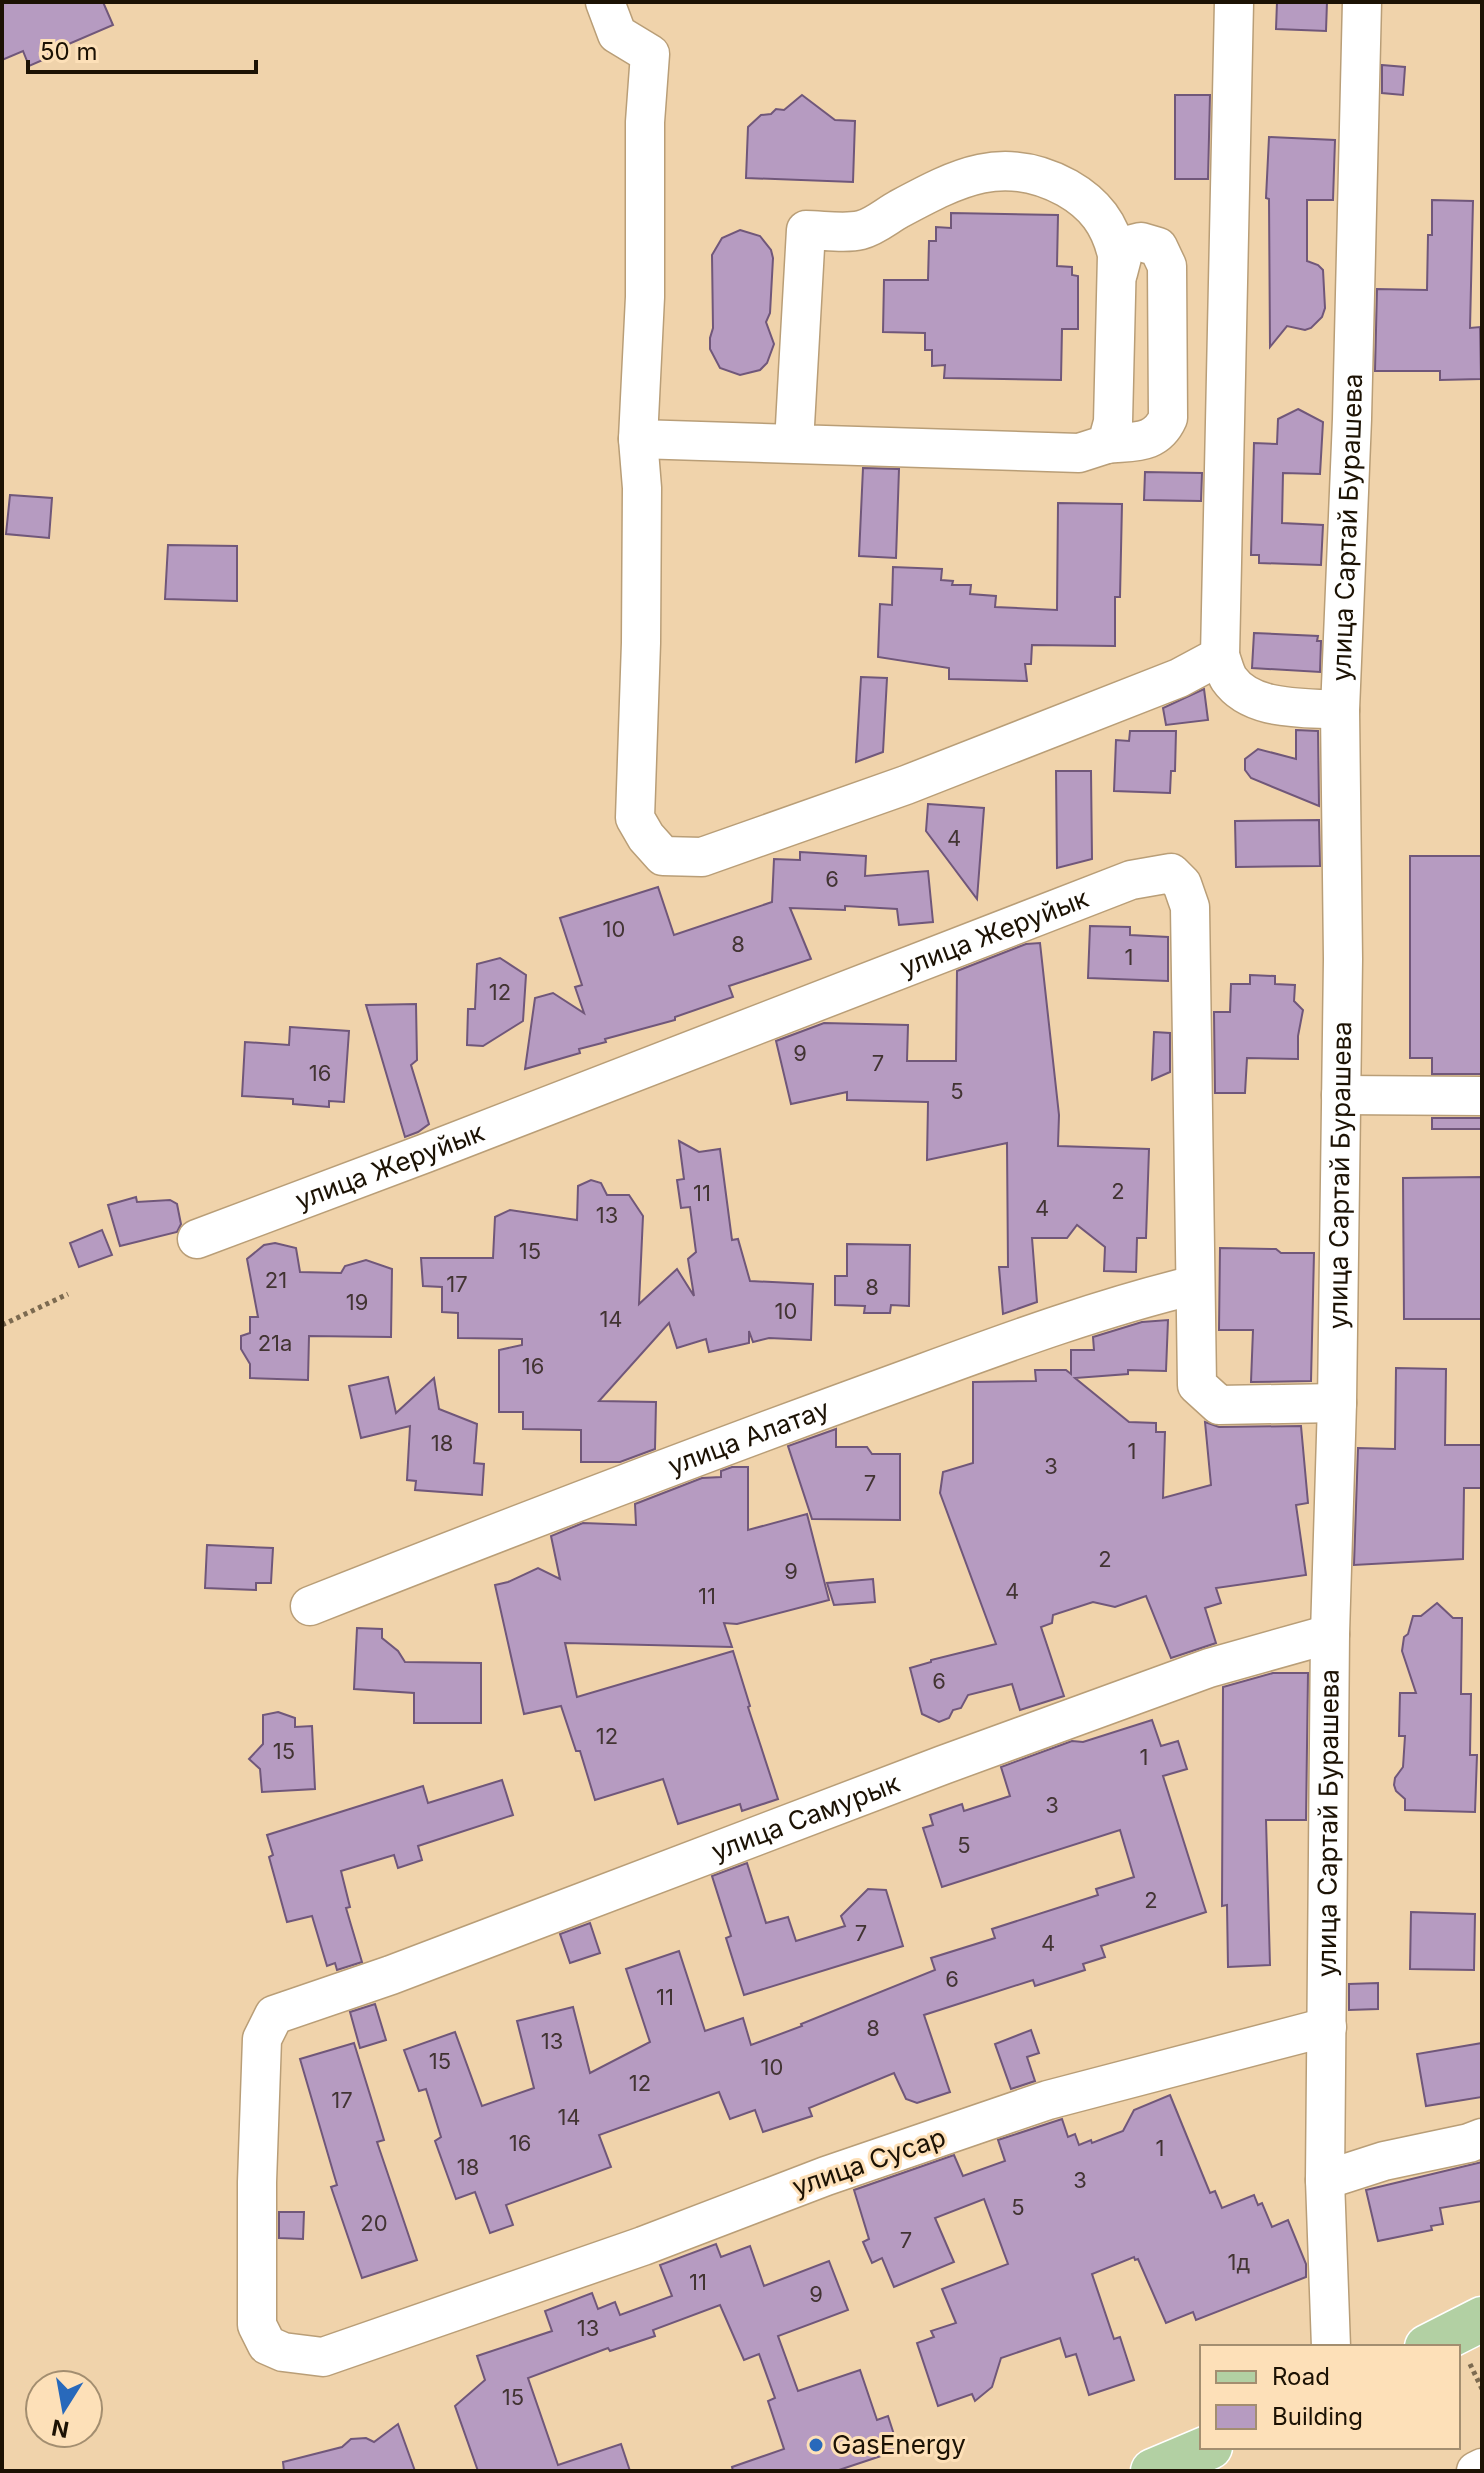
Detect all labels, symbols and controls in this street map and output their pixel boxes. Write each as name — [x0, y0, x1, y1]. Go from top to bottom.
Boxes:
scale bar — [28, 24, 256, 74]
text: 50 m — [40, 37, 98, 66]
street label: улица Сартай Бурашева — [1325, 373, 1368, 682]
house number: 4 — [947, 825, 961, 851]
house number: 6 — [825, 866, 839, 892]
street label: улица Жеруйык — [896, 882, 1093, 983]
house number: 10 — [603, 916, 625, 942]
house number: 8 — [731, 931, 745, 957]
house number: 1 — [1125, 944, 1133, 970]
house number: 12 — [489, 979, 511, 1005]
street label: улица Сартай Бурашева — [1322, 1021, 1357, 1330]
house number: 9 — [793, 1040, 807, 1066]
house number: 7 — [872, 1050, 884, 1076]
house number: 16 — [309, 1060, 331, 1086]
house number: 5 — [950, 1078, 964, 1104]
street label: улица Жеруйык — [291, 1116, 488, 1216]
house number: 2 — [1111, 1178, 1125, 1204]
house number: 11 — [693, 1180, 711, 1206]
house number: 4 — [1035, 1195, 1049, 1221]
house number: 13 — [596, 1202, 618, 1228]
house number: 15 — [519, 1238, 541, 1264]
house number: 21 — [265, 1267, 287, 1293]
house number: 17 — [446, 1271, 468, 1297]
house number: 8 — [865, 1274, 879, 1300]
house number: 19 — [346, 1289, 368, 1315]
house number: 10 — [775, 1298, 797, 1324]
house number: 14 — [599, 1306, 623, 1332]
house number: 21а — [258, 1330, 292, 1356]
house number: 16 — [522, 1353, 544, 1379]
street label: улица Алатау — [664, 1393, 833, 1481]
house number: 18 — [431, 1430, 453, 1456]
house number: 1 — [1128, 1438, 1136, 1464]
house number: 3 — [1044, 1453, 1058, 1479]
house number: 7 — [864, 1470, 876, 1496]
house number: 2 — [1098, 1546, 1112, 1572]
house number: 9 — [784, 1558, 798, 1584]
house number: 4 — [1005, 1578, 1019, 1604]
house number: 11 — [698, 1583, 716, 1609]
house number: 6 — [932, 1668, 946, 1694]
street label: улица Сартай Бурашева — [1311, 1669, 1345, 1977]
house number: 12 — [596, 1723, 618, 1749]
house number: 15 — [273, 1738, 295, 1764]
house number: 1 — [1140, 1744, 1148, 1770]
street label: улица Самурык — [707, 1767, 904, 1867]
house number: 3 — [1045, 1792, 1059, 1818]
house number: 5 — [957, 1832, 971, 1858]
house number: 2 — [1144, 1887, 1158, 1913]
house number: 7 — [855, 1920, 867, 1946]
house number: 4 — [1041, 1930, 1055, 1956]
house number: 6 — [945, 1966, 959, 1992]
house number: 11 — [656, 1984, 674, 2010]
house number: 8 — [866, 2015, 880, 2041]
house number: 13 — [541, 2028, 563, 2054]
house number: 15 — [429, 2048, 451, 2074]
house number: 10 — [761, 2054, 783, 2080]
house number: 12 — [629, 2070, 651, 2096]
house number: 17 — [331, 2087, 353, 2113]
house number: 14 — [557, 2104, 581, 2130]
street label: улица Сусар — [788, 2121, 949, 2202]
house number: 16 — [509, 2130, 531, 2156]
house number: 1 — [1156, 2135, 1164, 2161]
house number: 18 — [457, 2154, 479, 2180]
house number: 3 — [1073, 2167, 1087, 2193]
house number: 5 — [1011, 2194, 1025, 2220]
house number: 20 — [360, 2210, 388, 2236]
house number: 7 — [900, 2227, 912, 2253]
house number: 1д — [1228, 2249, 1251, 2275]
house number: 11 — [689, 2269, 707, 2295]
house number: 9 — [809, 2281, 823, 2307]
house number: 13 — [577, 2315, 599, 2341]
legend — [1200, 2345, 1460, 2449]
text: Road — [1272, 2362, 1330, 2391]
north arrow — [24, 2369, 104, 2449]
house number: 15 — [502, 2384, 524, 2410]
text: Building — [1272, 2402, 1363, 2431]
text: N — [49, 2414, 71, 2443]
place label: GasEnergy — [832, 2429, 966, 2460]
marker: GasEnergy — [807, 2436, 825, 2454]

